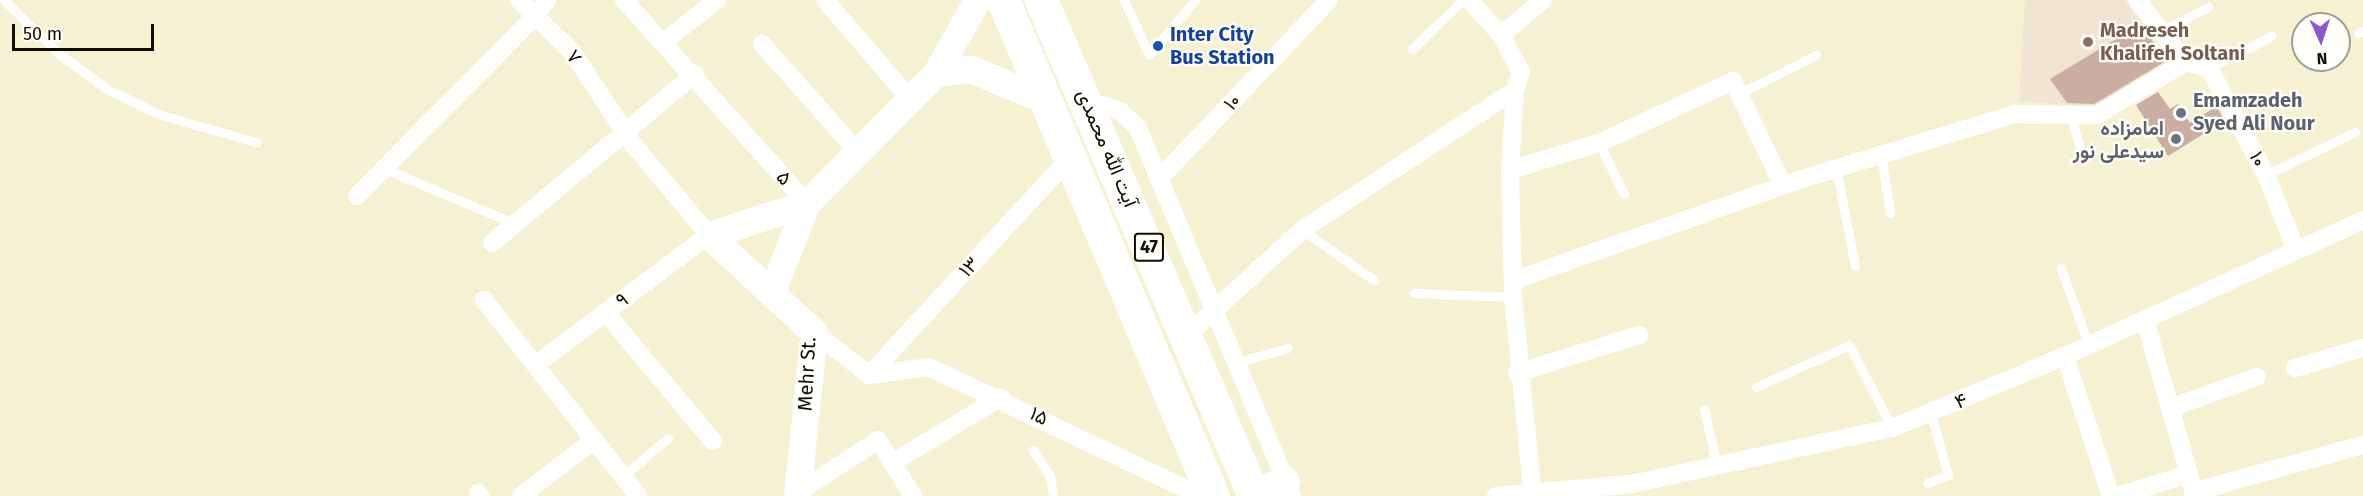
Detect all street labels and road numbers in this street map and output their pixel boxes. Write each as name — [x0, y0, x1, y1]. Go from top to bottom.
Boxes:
street label: ۷ — [561, 45, 587, 69]
street label: آیت الله محمدی — [1071, 85, 1143, 211]
street label: ۱۰ — [1218, 89, 1246, 115]
street label: ۱۰ — [2244, 147, 2272, 171]
street label: ۵ — [771, 166, 797, 190]
road number: 47 — [1132, 232, 1166, 262]
street label: ۱۳ — [954, 252, 984, 282]
street label: ۹ — [611, 288, 633, 312]
street label: Mehr St. — [793, 336, 821, 412]
street label: ۴ — [1951, 388, 1971, 414]
street label: ۱۵ — [1026, 401, 1052, 431]

